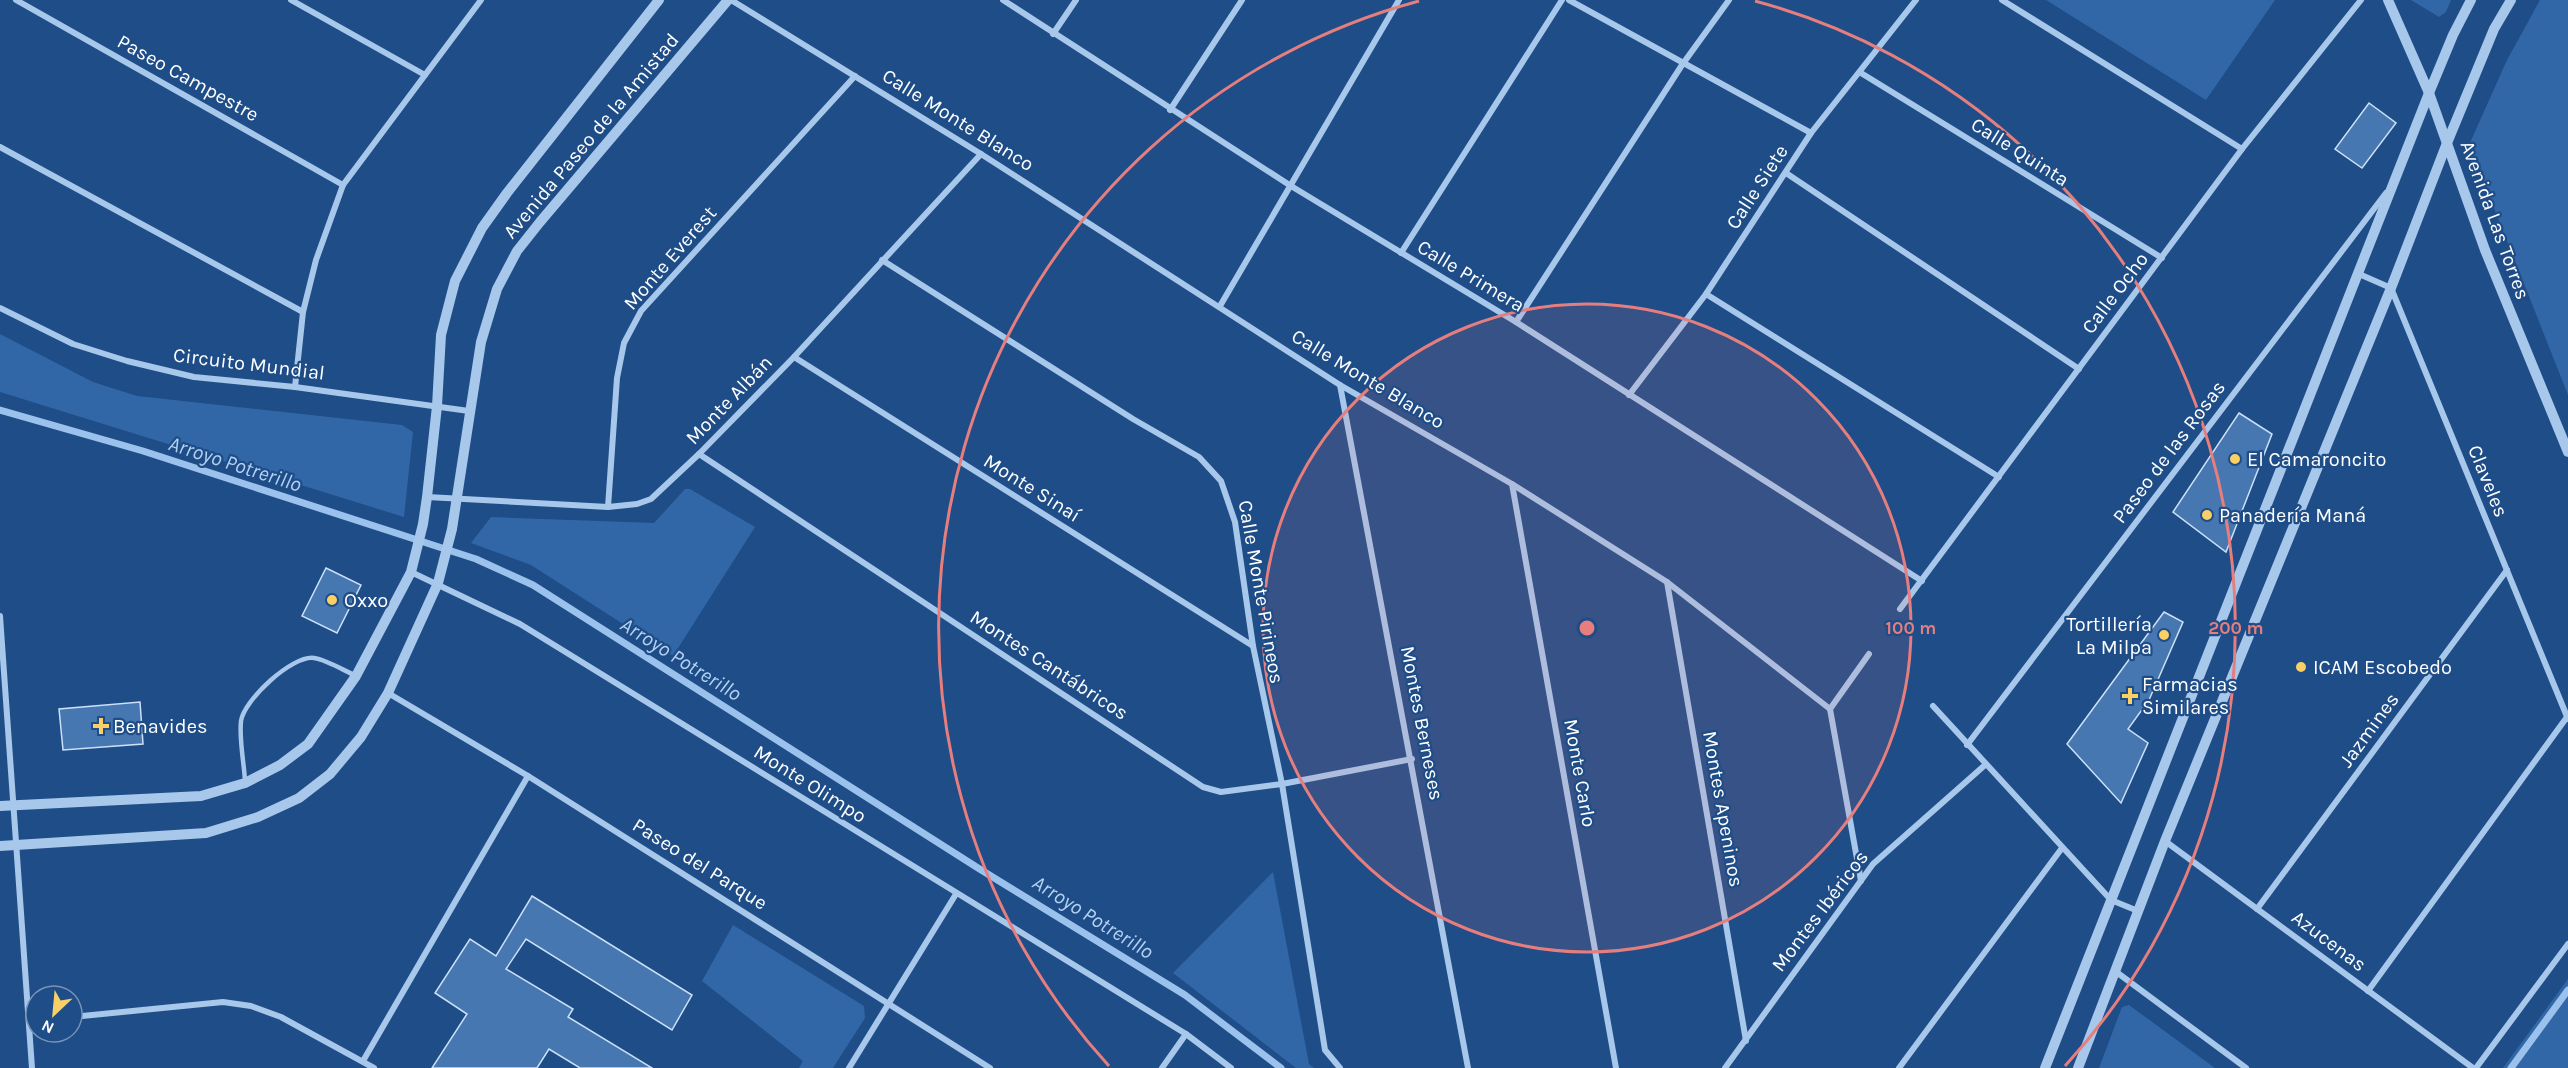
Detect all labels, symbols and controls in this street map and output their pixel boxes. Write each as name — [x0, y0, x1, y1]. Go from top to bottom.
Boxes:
street label: Avenida Paseo de la Amistad — [498, 29, 684, 243]
street label: Paseo Campestre — [113, 30, 263, 126]
street label: Calle Monte Blanco — [878, 64, 1038, 176]
street label: Calle Quinta — [1967, 113, 2073, 191]
street label: Avenida Las Torres — [2456, 137, 2534, 303]
street label: Calle Siete — [1721, 141, 1793, 233]
street label: Monte Everest — [619, 201, 721, 314]
street label: Calle Primera — [1413, 235, 1529, 317]
street label: Calle Ocho — [2077, 248, 2153, 338]
street label: Calle Monte Blanco — [1287, 324, 1449, 434]
street label: Circuito Mundial — [172, 343, 326, 385]
street label: Monte Albán — [681, 351, 777, 449]
street label: Paseo de las Rosas — [2108, 376, 2230, 528]
water label: Arroyo Potrerillo — [166, 431, 305, 497]
street label: Claveles — [2463, 442, 2513, 520]
place label: El Camaroncito — [2247, 448, 2387, 471]
street label: Monte Sinaí — [979, 449, 1085, 527]
marker: El Camaroncito — [2228, 452, 2242, 466]
street label: Calle Monte Pirineos — [1234, 498, 1288, 686]
place label: Panadería Maná — [2219, 504, 2366, 527]
marker: Panadería Maná — [2200, 508, 2214, 522]
place label: Oxxo — [344, 589, 388, 612]
marker: Oxxo — [325, 593, 339, 607]
street label: Montes Cantábricos — [966, 605, 1132, 725]
water label: Arroyo Potrerillo — [616, 612, 746, 706]
place label: Tortillería La Milpa — [2066, 613, 2152, 659]
text: 100 m — [1886, 617, 1936, 639]
text: 200 m — [2208, 617, 2264, 639]
centre of rings — [1577, 618, 1597, 638]
marker: Tortillería La Milpa — [2157, 628, 2171, 642]
street label: Montes Berneses — [1396, 644, 1448, 802]
place label: ICAM Escobedo — [2313, 656, 2452, 679]
marker: ICAM Escobedo — [2294, 660, 2308, 674]
place label: Farmacias Similares — [2142, 673, 2238, 719]
street label: Jazmines — [2334, 688, 2404, 772]
marker: Farmacias Similares — [2123, 689, 2137, 703]
place label: Benavides — [113, 715, 207, 738]
street label: Monte Carlo — [1559, 717, 1601, 829]
marker: Benavides — [94, 719, 108, 733]
street label: Montes Apeninos — [1698, 729, 1748, 889]
street label: Monte Olimpo — [750, 740, 870, 828]
street label: Paseo del Parque — [628, 813, 772, 915]
street label: Montes Ibéricos — [1767, 846, 1873, 976]
water label: Arroyo Potrerillo — [1028, 870, 1158, 964]
street label: Azucenas — [2287, 906, 2371, 976]
north arrow — [24, 984, 84, 1044]
text: N — [38, 1016, 57, 1038]

